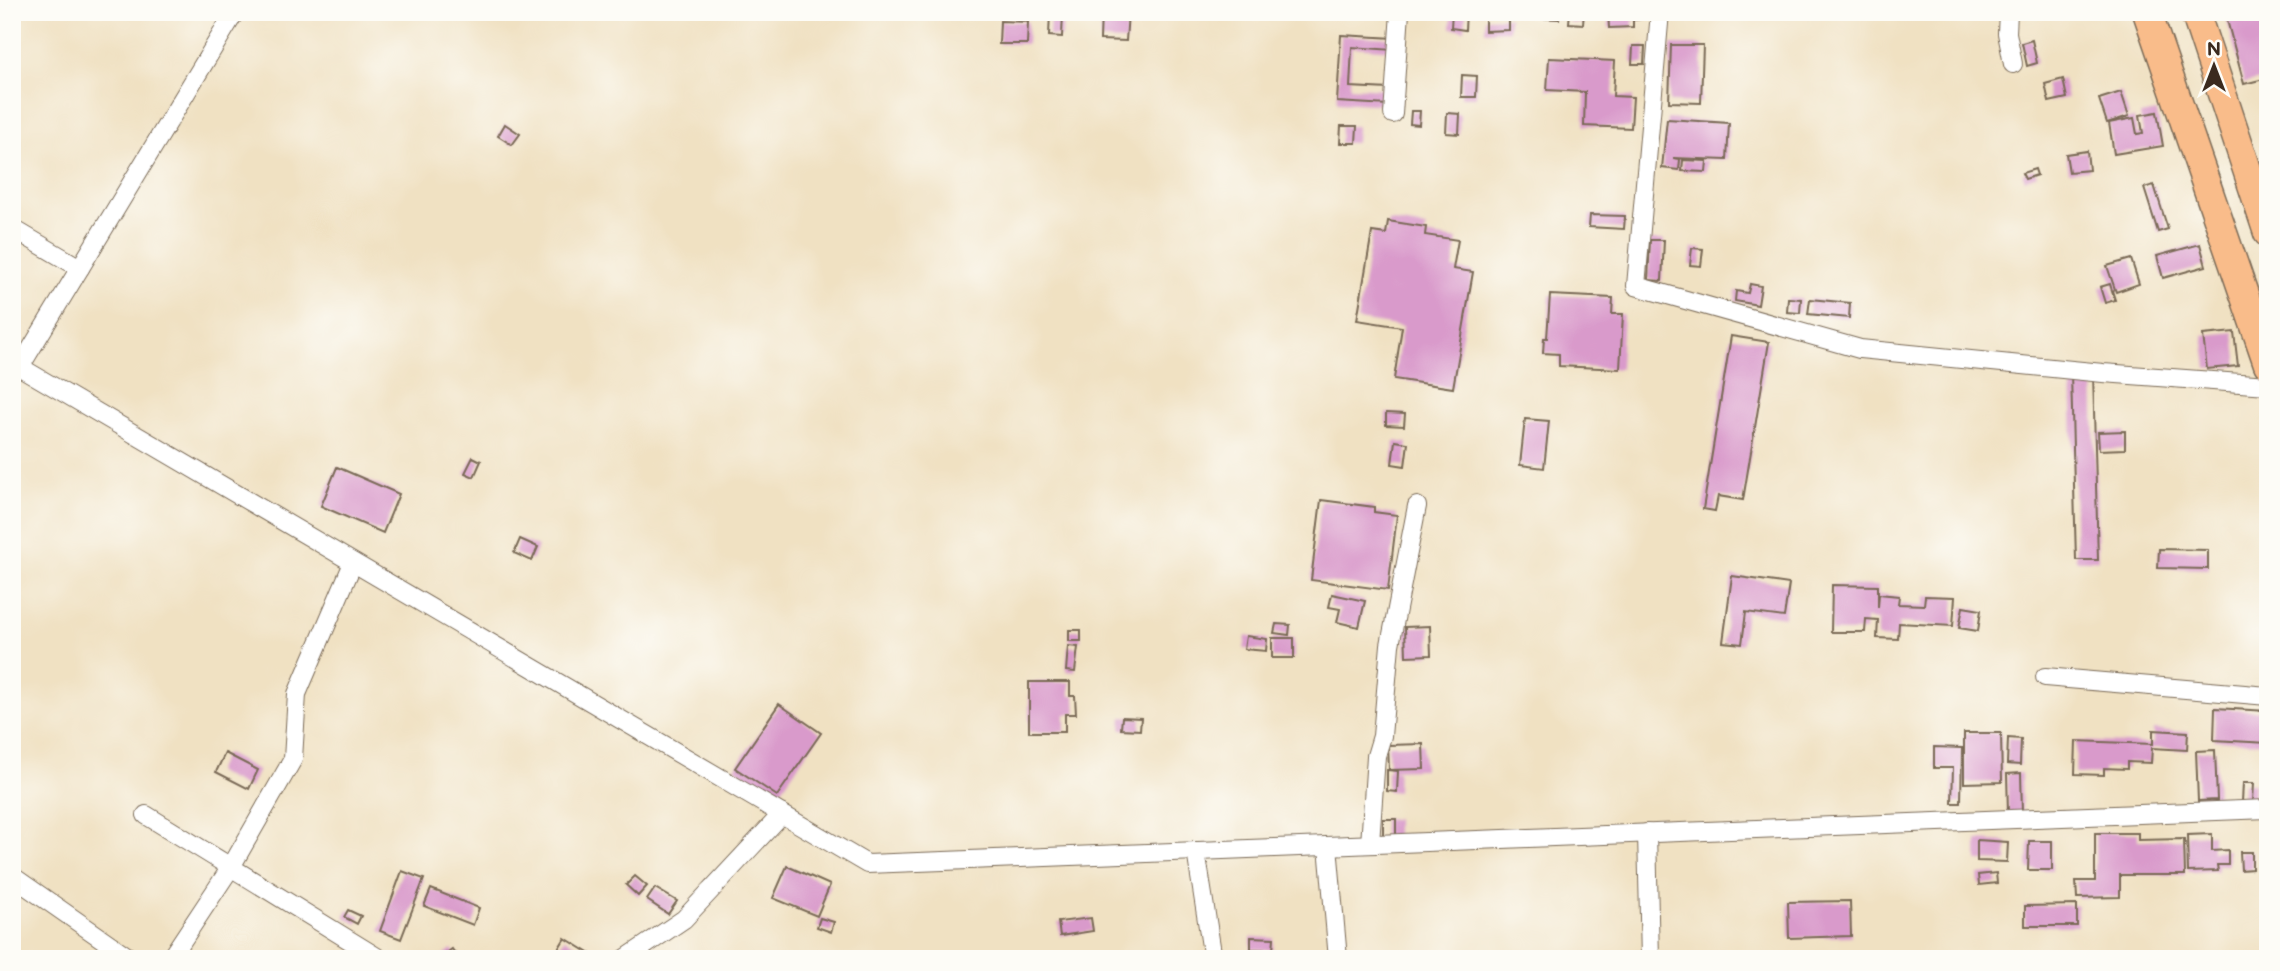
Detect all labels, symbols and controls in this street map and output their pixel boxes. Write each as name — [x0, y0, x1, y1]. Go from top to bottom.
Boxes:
north arrow — [2178, 32, 2248, 102]
text: N — [2207, 39, 2221, 62]

